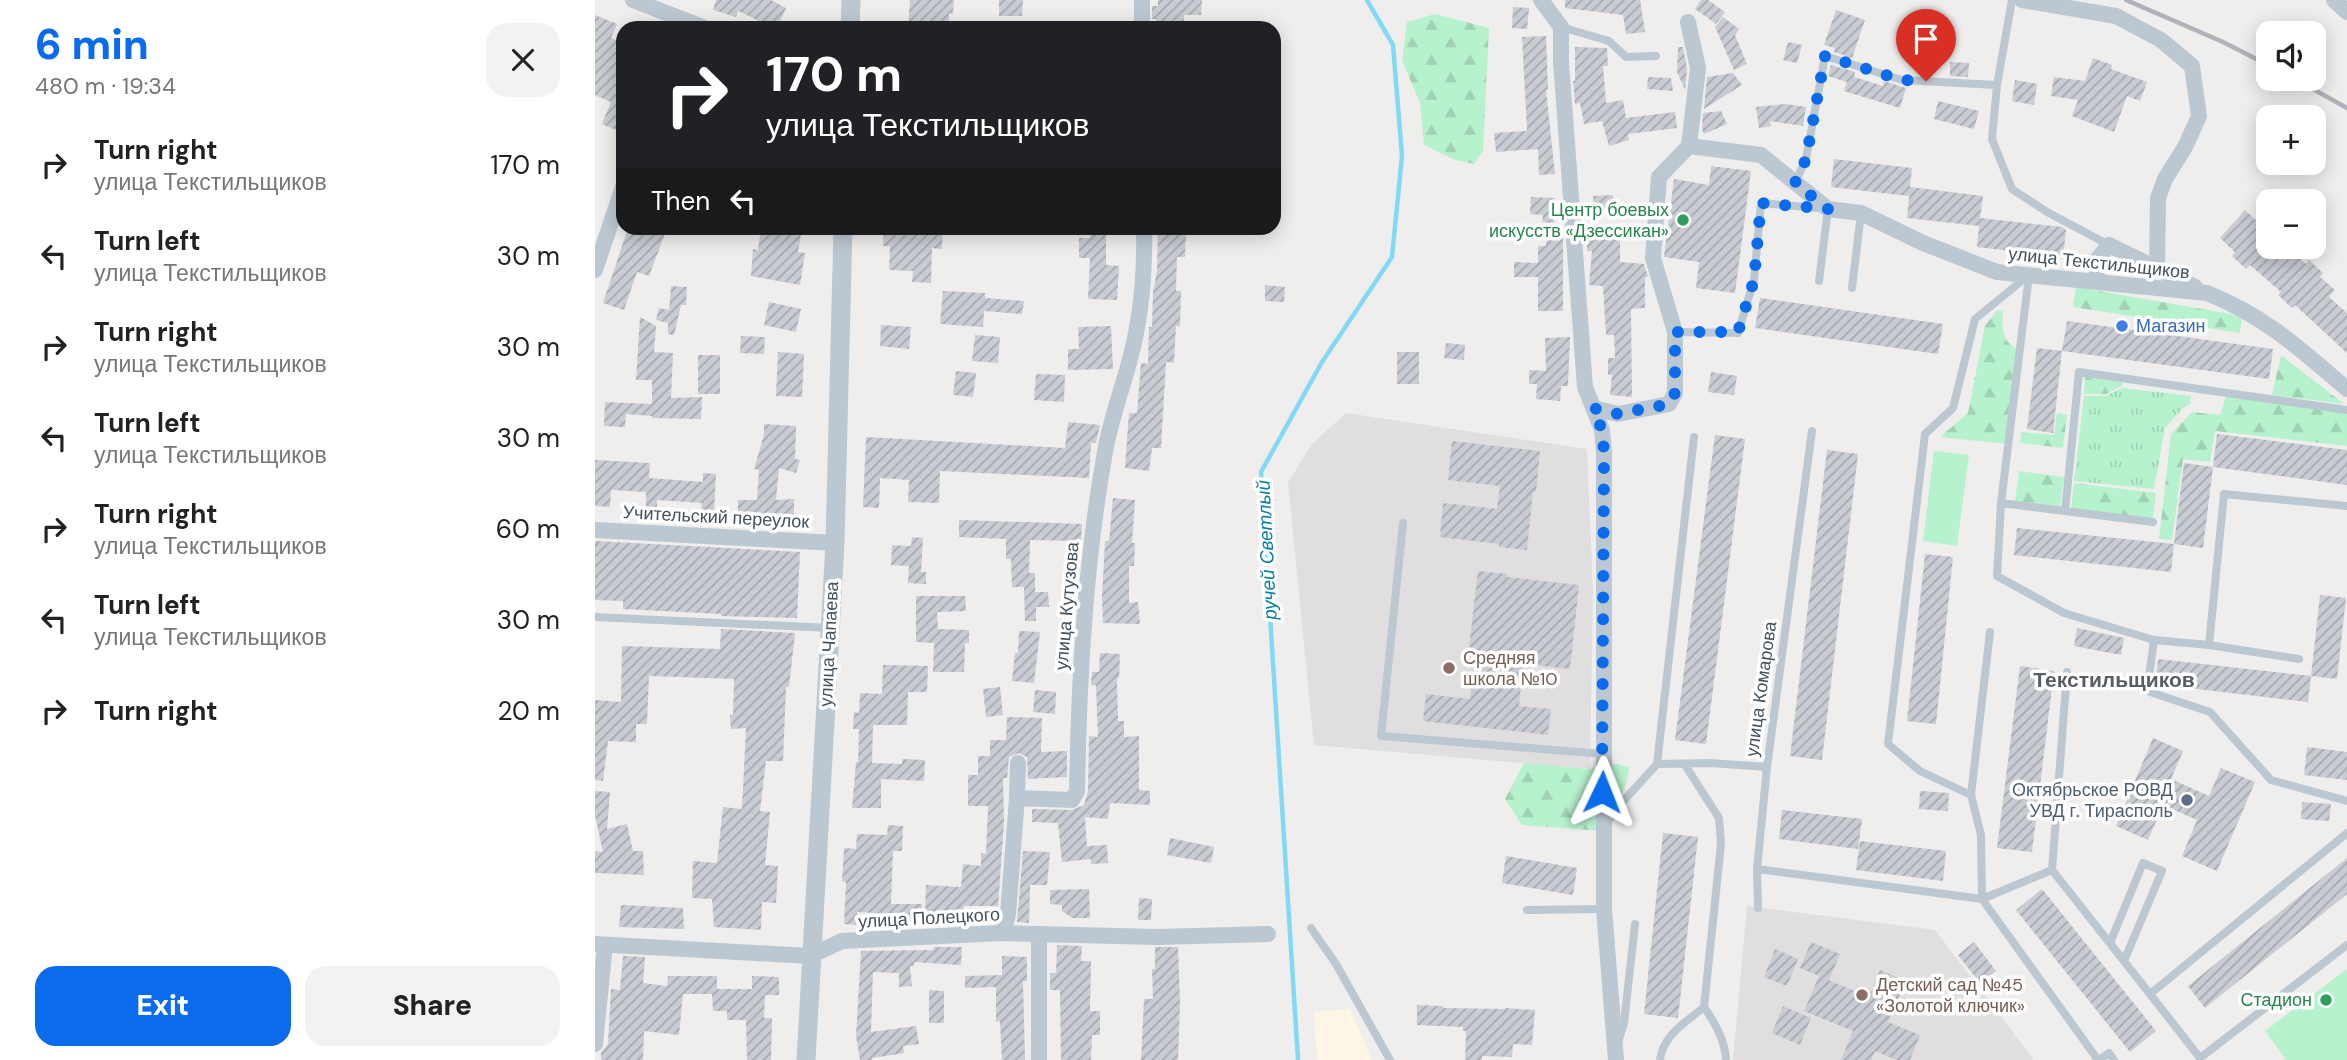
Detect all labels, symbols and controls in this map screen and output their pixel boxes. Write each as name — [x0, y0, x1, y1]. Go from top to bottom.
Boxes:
pin — [1896, 9, 1956, 81]
text: 6 min — [35, 17, 149, 72]
icon: arrive — [1907, 20, 1945, 58]
map controls — [2256, 21, 2326, 259]
button: sound — [2256, 21, 2326, 91]
button: close — [486, 23, 560, 97]
text: 170 m — [766, 42, 902, 106]
icon: right — [651, 49, 742, 140]
text: 480 m · 19:34 — [35, 71, 176, 101]
text: улица Текстильщиков — [766, 104, 1090, 146]
button: + — [2256, 105, 2326, 175]
text: Turn right — [94, 133, 218, 167]
icon: right — [35, 146, 73, 184]
text: 170 m — [491, 148, 560, 182]
text: улица Текстильщиков — [94, 167, 327, 197]
icon: left — [724, 182, 762, 220]
text: Then — [651, 184, 710, 218]
button: − — [2256, 189, 2326, 259]
place label: Центр боевых искусств «Дзессикан» — [1489, 198, 1669, 243]
marker: Центр боевых искусств «Дзессикан» — [1675, 212, 1691, 228]
text: Turn left — [94, 224, 201, 258]
icon: left — [35, 237, 73, 275]
text: 30 m — [497, 239, 560, 273]
street label: улица Текстильщиков — [2007, 242, 2191, 284]
text: улица Текстильщиков — [94, 258, 327, 288]
place label: Магазин — [2136, 314, 2205, 338]
text: Turn right — [94, 315, 218, 349]
marker: Магазин — [2114, 318, 2130, 334]
icon: right — [35, 328, 73, 366]
text: 30 m — [497, 330, 560, 364]
text: улица Текстильщиков — [94, 349, 327, 379]
text: Turn left — [94, 406, 201, 440]
icon: left — [35, 419, 73, 457]
text: 30 m — [497, 421, 560, 455]
text: улица Текстильщиков — [94, 440, 327, 470]
water label: ручей Светлый — [1250, 479, 1283, 622]
text: Turn right — [94, 497, 218, 531]
street label: Учительский переулок — [622, 500, 810, 534]
icon: right — [35, 510, 73, 548]
text: 60 m — [496, 512, 560, 546]
text: улица Текстильщиков — [94, 531, 327, 561]
street label: улица Кутузова — [1049, 540, 1085, 671]
street label: улица Чапаева — [814, 580, 844, 707]
text: Turn left — [94, 588, 201, 622]
icon: left — [35, 601, 73, 639]
text: 30 m — [497, 603, 560, 637]
street label: улица Комарова — [1740, 619, 1783, 758]
text: улица Текстильщиков — [94, 622, 327, 652]
place label: Средняя школа №10 — [1463, 646, 1558, 691]
marker: Средняя школа №10 — [1441, 660, 1457, 676]
district label: Текстильщиков — [2033, 666, 2195, 694]
icon: right — [35, 692, 73, 730]
text: Turn right — [94, 694, 218, 728]
text: 20 m — [497, 694, 560, 728]
position arrow — [1565, 755, 1639, 829]
place label: Октябрьское РОВД УВД г. Тирасполь — [2012, 778, 2173, 823]
marker: Октябрьское РОВД УВД г. Тирасполь — [2179, 792, 2195, 808]
street label: улица Полецкого — [858, 902, 1000, 934]
button: Exit — [35, 966, 291, 1046]
button: Share — [305, 966, 560, 1046]
place label: Детский сад №45 «Золотой ключик» — [1876, 973, 2025, 1018]
marker: Детский сад №45 «Золотой ключик» — [1854, 987, 1870, 1003]
place label: Стадион — [2240, 988, 2312, 1012]
marker: Стадион — [2318, 992, 2334, 1008]

